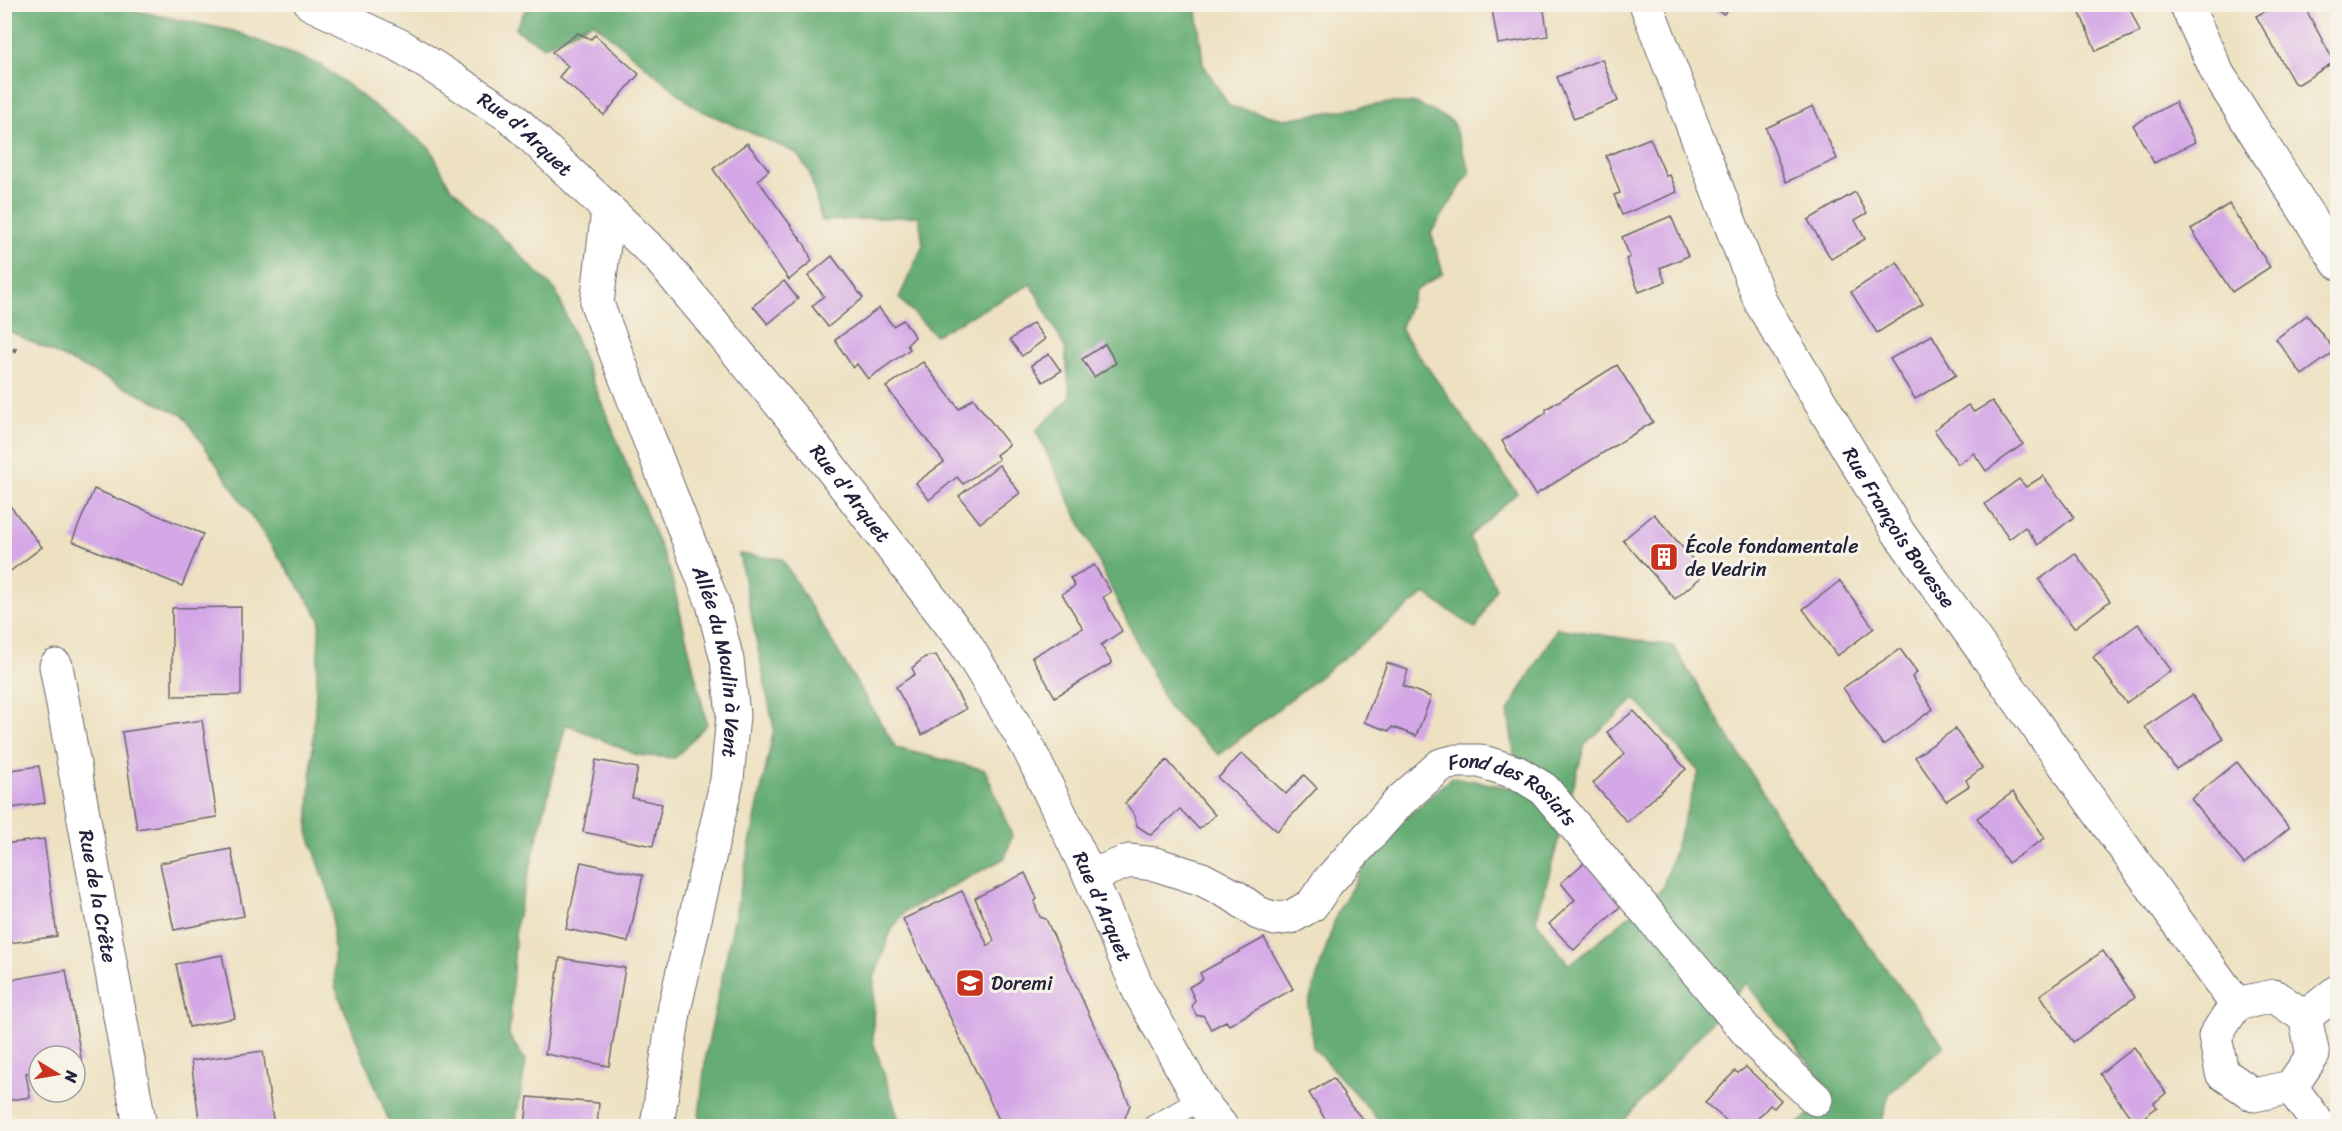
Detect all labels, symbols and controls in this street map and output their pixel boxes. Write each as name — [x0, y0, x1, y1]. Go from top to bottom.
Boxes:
street label: Rue d'Arquet — [470, 83, 581, 186]
street label: Rue d'Arquet — [800, 436, 900, 551]
street label: Rue François Bovesse — [1833, 440, 1964, 616]
place label: École fondamentale de Vedrin — [1685, 529, 1859, 587]
building icon: École fondamentale de Vedrin — [1648, 541, 1680, 573]
street label: Allée du Moulin à Vent — [681, 559, 750, 759]
street label: Fond des Rosiats — [1444, 744, 1586, 835]
street label: Rue de la Crête — [68, 827, 127, 966]
street label: Rue d'Arquet — [1063, 845, 1142, 967]
place label: Doremi — [991, 966, 1053, 1001]
school or university icon: Doremi — [954, 967, 986, 999]
north arrow — [27, 1044, 87, 1104]
text: N — [56, 1068, 87, 1086]

